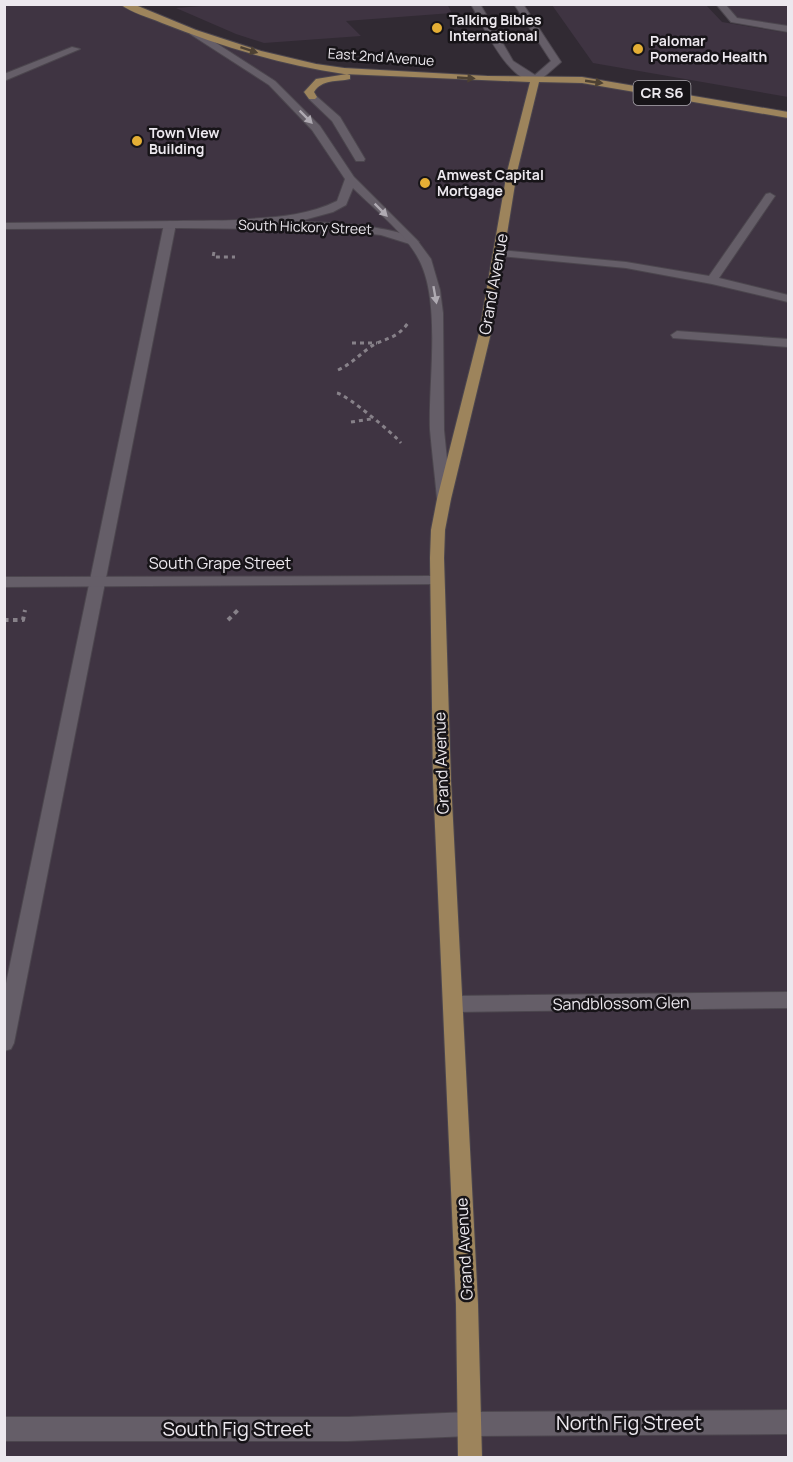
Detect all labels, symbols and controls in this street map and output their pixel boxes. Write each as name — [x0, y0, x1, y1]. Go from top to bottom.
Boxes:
place label: Talking Bibles International — [449, 10, 542, 45]
marker: Talking Bibles International — [430, 21, 444, 35]
place label: Palomar Pomerado Health — [650, 31, 767, 66]
marker: Palomar Pomerado Health — [631, 42, 645, 56]
street label: East 2nd Avenue — [327, 43, 435, 70]
one-way arrow — [240, 45, 258, 55]
one-way arrow — [457, 73, 476, 82]
one-way arrow — [584, 77, 603, 86]
road number: CR S6 — [634, 81, 690, 105]
one-way arrow — [298, 110, 312, 124]
place label: Town View Building — [149, 123, 220, 158]
marker: Town View Building — [130, 134, 144, 148]
place label: Amwest Capital Mortgage — [437, 165, 544, 200]
marker: Amwest Capital Mortgage — [418, 176, 432, 190]
one-way arrow — [374, 203, 388, 217]
street label: South Hickory Street — [238, 215, 373, 238]
street label: Grand Avenue — [473, 232, 513, 336]
one-way arrow — [430, 286, 439, 305]
street label: South Grape Street — [149, 552, 291, 574]
street label: Grand Avenue — [428, 711, 454, 815]
street label: Sandblossom Glen — [552, 991, 690, 1015]
street label: Grand Avenue — [450, 1197, 478, 1301]
street label: North Fig Street — [556, 1409, 702, 1436]
street label: South Fig Street — [162, 1415, 312, 1442]

